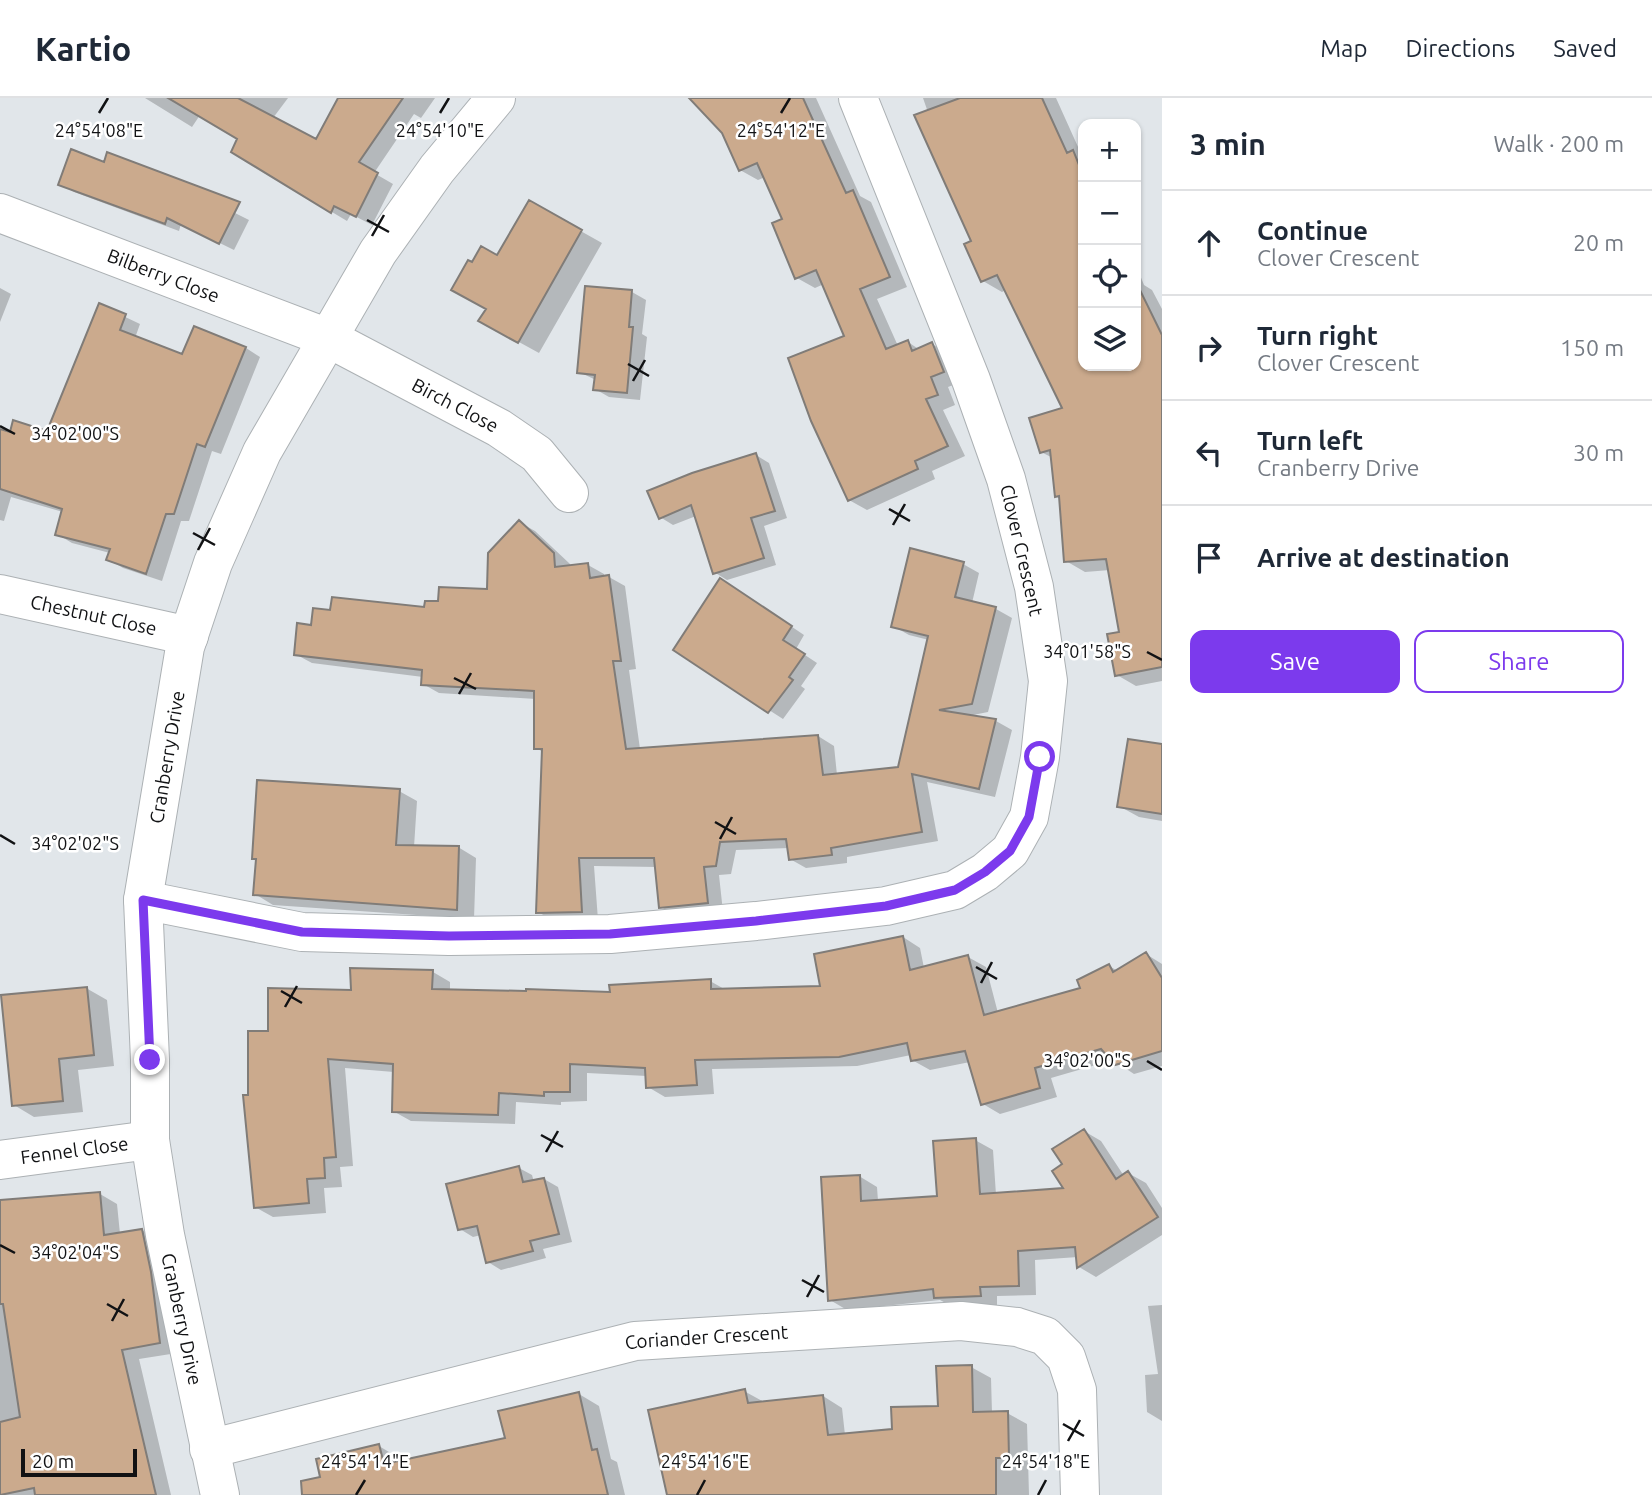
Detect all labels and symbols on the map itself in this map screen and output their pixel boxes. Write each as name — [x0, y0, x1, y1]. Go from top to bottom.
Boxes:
text: 24°54'08"E — [55, 120, 143, 140]
text: 24°54'10"E — [396, 120, 484, 140]
text: 24°54'12"E — [737, 120, 825, 140]
street label: Bilberry Close — [104, 244, 223, 307]
street label: Birch Close — [408, 373, 502, 437]
text: 34°02'00"S — [31, 423, 119, 443]
street label: Clover Crescent — [996, 482, 1048, 618]
street label: Chestnut Close — [28, 590, 159, 640]
text: 34°01'58"S — [1043, 641, 1131, 661]
street label: Cranberry Drive — [145, 689, 189, 825]
route start — [1024, 741, 1055, 772]
text: 34°02'02"S — [31, 833, 119, 853]
route end — [134, 1044, 165, 1075]
text: 34°02'00"S — [1043, 1050, 1131, 1070]
street label: Fennel Close — [19, 1132, 130, 1168]
text: 34°02'04"S — [31, 1242, 119, 1262]
street label: Cranberry Drive — [157, 1251, 207, 1387]
street label: Coriander Crescent — [622, 1321, 789, 1354]
scale bar — [21, 1446, 136, 1478]
text: 24°54'14"E — [321, 1451, 409, 1471]
text: 24°54'16"E — [661, 1451, 749, 1471]
text: 24°54'18"E — [1002, 1451, 1090, 1471]

